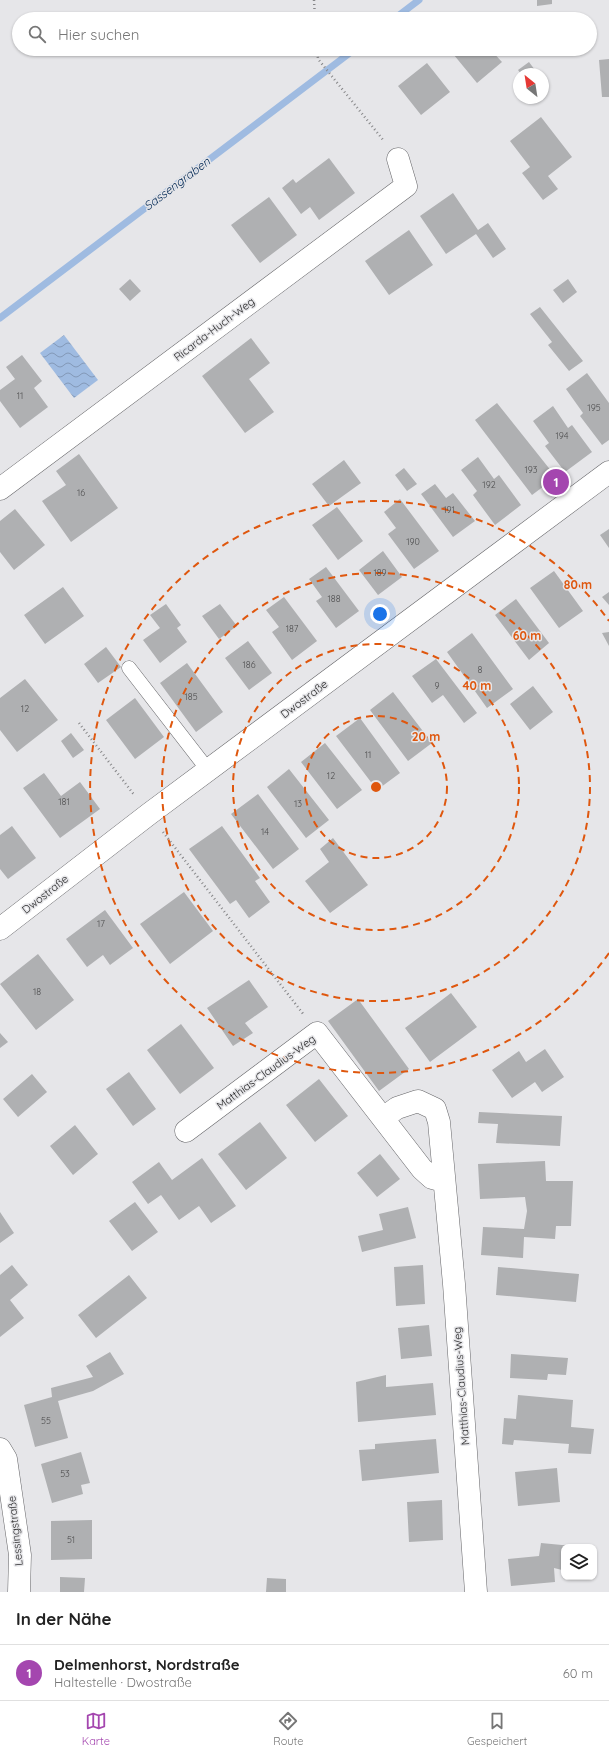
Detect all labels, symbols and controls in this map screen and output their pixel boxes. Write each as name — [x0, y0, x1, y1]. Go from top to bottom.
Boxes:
search box — [12, 12, 597, 56]
icon: search — [26, 23, 48, 45]
text: Hier suchen — [58, 25, 139, 44]
north arrow — [513, 68, 549, 104]
water label: Sassengraben — [141, 153, 214, 213]
street label: Ricarda-Huch-Weg — [171, 294, 257, 364]
house number: 11 — [17, 390, 23, 401]
house number: 195 — [587, 402, 601, 413]
house number: 194 — [555, 430, 569, 441]
house number: 193 — [524, 464, 538, 475]
pin: 1 — [543, 467, 569, 497]
house number: 192 — [482, 479, 496, 490]
house number: 16 — [77, 487, 85, 498]
house number: 191 — [443, 504, 455, 515]
house number: 190 — [406, 536, 420, 547]
house number: 189 — [373, 567, 387, 578]
text: 80 m — [564, 577, 592, 592]
house number: 188 — [327, 593, 341, 604]
your location — [370, 604, 390, 624]
house number: 187 — [286, 623, 299, 634]
text: 60 m — [513, 628, 541, 643]
house number: 186 — [242, 659, 256, 670]
house number: 8 — [478, 664, 483, 675]
street label: Dwostraße — [278, 677, 330, 721]
text: 40 m — [463, 678, 491, 693]
house number: 9 — [434, 680, 440, 691]
house number: 185 — [184, 691, 198, 702]
house number: 12 — [21, 703, 29, 714]
text: 20 m — [412, 729, 440, 744]
house number: 11 — [365, 749, 371, 760]
house number: 12 — [327, 770, 335, 781]
centre of rings — [369, 780, 383, 794]
house number: 181 — [58, 796, 70, 807]
house number: 13 — [294, 798, 302, 809]
house number: 14 — [261, 826, 269, 837]
street label: Dwostraße — [19, 871, 71, 917]
house number: 17 — [97, 918, 105, 929]
house number: 18 — [33, 986, 41, 997]
street label: Matthias-Claudius-Weg — [214, 1031, 318, 1113]
street label: Matthias-Claudius-Weg — [450, 1326, 472, 1446]
house number: 55 — [41, 1415, 51, 1426]
house number: 53 — [60, 1468, 70, 1479]
street label: Lessingstraße — [4, 1495, 26, 1567]
house number: 51 — [67, 1534, 75, 1545]
map controls — [561, 1544, 597, 1580]
button: layers — [561, 1544, 597, 1580]
text: In der Nähe — [16, 1608, 112, 1629]
text: Delmenhorst, Nordstraße — [54, 1655, 240, 1674]
text: 1 — [26, 1665, 32, 1681]
text: 60 m — [563, 1665, 593, 1681]
text: Haltestelle · Dwostraße — [54, 1674, 192, 1690]
tab: Karte — [82, 1710, 110, 1748]
tab: Route — [273, 1710, 303, 1748]
tab: Gespeichert — [467, 1710, 527, 1748]

